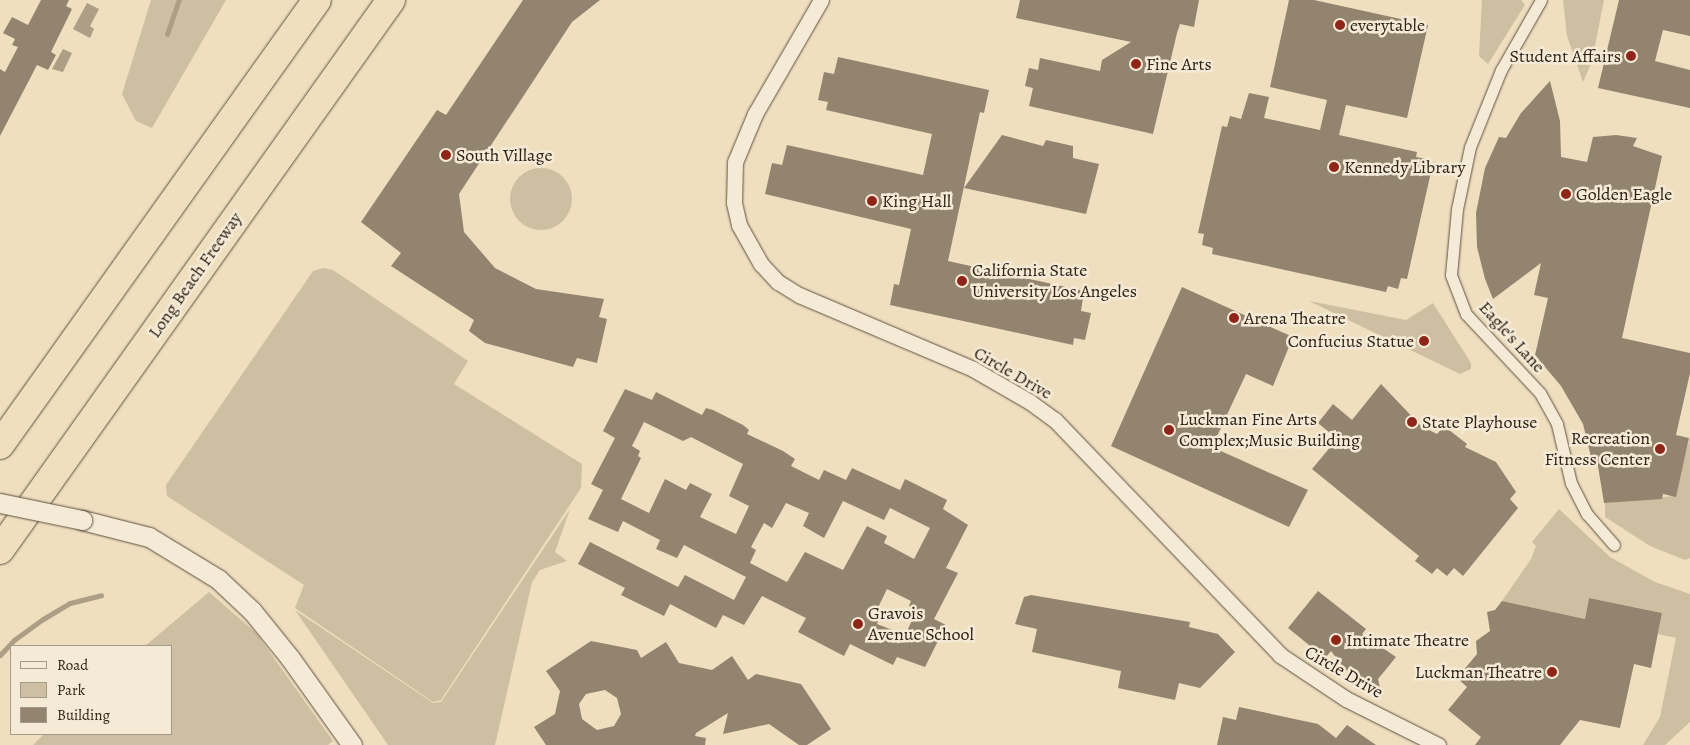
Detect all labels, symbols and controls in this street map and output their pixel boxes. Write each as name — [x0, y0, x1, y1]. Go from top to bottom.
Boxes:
place label: everytable — [1350, 14, 1425, 36]
marker: everytable — [1334, 19, 1346, 31]
place label: Student Affairs — [1509, 45, 1621, 67]
marker: Student Affairs — [1625, 50, 1637, 62]
place label: Fine Arts — [1146, 53, 1212, 75]
marker: Fine Arts — [1130, 58, 1142, 70]
place label: South Village — [456, 144, 553, 166]
marker: South Village — [440, 149, 452, 161]
place label: Kennedy Library — [1344, 156, 1466, 178]
marker: Kennedy Library — [1328, 161, 1340, 173]
place label: Golden Eagle — [1576, 183, 1672, 205]
marker: Golden Eagle — [1560, 188, 1572, 200]
place label: King Hall — [882, 190, 951, 212]
marker: King Hall — [866, 195, 878, 207]
street label: Long Beach Freeway — [144, 208, 246, 342]
place label: California State University Los Angeles — [972, 260, 1137, 302]
marker: California State University Los Angeles — [956, 275, 968, 287]
street label: Eagle's Lane — [1474, 297, 1550, 377]
place label: Arena Theatre — [1244, 307, 1346, 329]
marker: Arena Theatre — [1228, 312, 1240, 324]
place label: Confucius Statue — [1288, 330, 1414, 352]
marker: Confucius Statue — [1418, 335, 1430, 347]
street label: Circle Drive — [970, 342, 1056, 404]
place label: Luckman Fine Arts Complex;Music Building — [1179, 409, 1360, 452]
place label: State Playhouse — [1422, 411, 1537, 433]
marker: State Playhouse — [1406, 416, 1418, 428]
marker: Luckman Fine Arts Complex;Music Building — [1163, 424, 1175, 436]
place label: Recreation Fitness Center — [1544, 428, 1650, 470]
marker: Recreation Fitness Center — [1654, 443, 1666, 455]
place label: Gravois Avenue School — [868, 603, 974, 646]
marker: Gravois Avenue School — [852, 618, 864, 630]
place label: Intimate Theatre — [1346, 629, 1469, 651]
marker: Intimate Theatre — [1330, 634, 1342, 646]
street label: Circle Drive — [1301, 641, 1387, 703]
legend — [10, 645, 172, 735]
text: Road — [57, 655, 88, 675]
place label: Luckman Theatre — [1415, 661, 1542, 683]
marker: Luckman Theatre — [1546, 666, 1558, 678]
text: Park — [57, 680, 85, 700]
text: Building — [57, 705, 110, 725]

